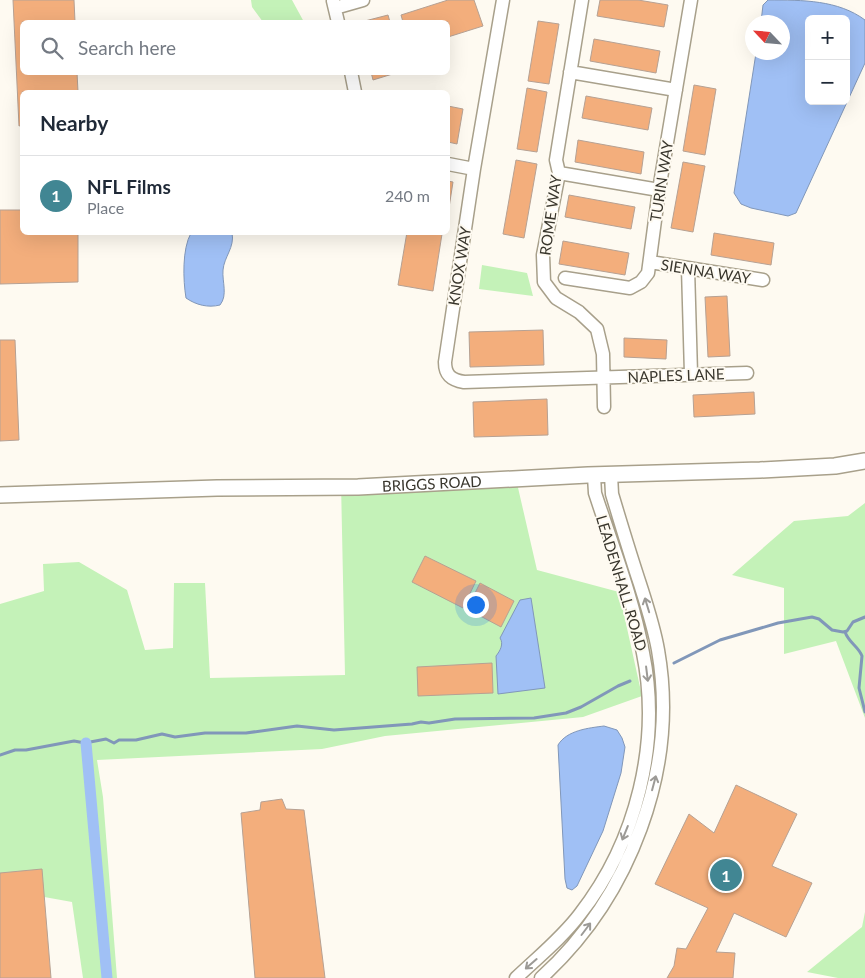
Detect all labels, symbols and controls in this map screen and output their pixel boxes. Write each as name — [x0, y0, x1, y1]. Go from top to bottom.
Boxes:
north arrow — [745, 15, 790, 60]
map controls — [805, 15, 850, 105]
button: + — [805, 15, 850, 60]
search box — [20, 20, 450, 75]
icon: search — [38, 34, 66, 62]
text: Search here — [78, 36, 176, 59]
button: − — [805, 60, 850, 105]
text: Nearby — [40, 110, 108, 135]
street label: TURIN WAY — [646, 139, 676, 223]
street label: ROME WAY — [535, 173, 565, 256]
text: NFL Films — [87, 175, 171, 198]
text: 1 — [51, 186, 61, 205]
text: 240 m — [385, 186, 430, 205]
text: Place — [87, 198, 124, 217]
street label: KNOX WAY — [444, 225, 474, 307]
street label: SIENNA WAY — [660, 255, 753, 287]
street label: NAPLES LANE — [627, 364, 725, 386]
street label: BRIGGS ROAD — [381, 472, 482, 495]
street label: LEADENHALL ROAD — [593, 513, 651, 653]
your location — [463, 592, 489, 618]
one-way arrow — [641, 598, 651, 614]
one-way arrow — [642, 666, 652, 682]
one-way arrow — [650, 775, 660, 791]
one-way arrow — [619, 825, 629, 840]
pin: 1 — [710, 856, 742, 894]
one-way arrow — [581, 922, 591, 936]
one-way arrow — [525, 958, 538, 970]

